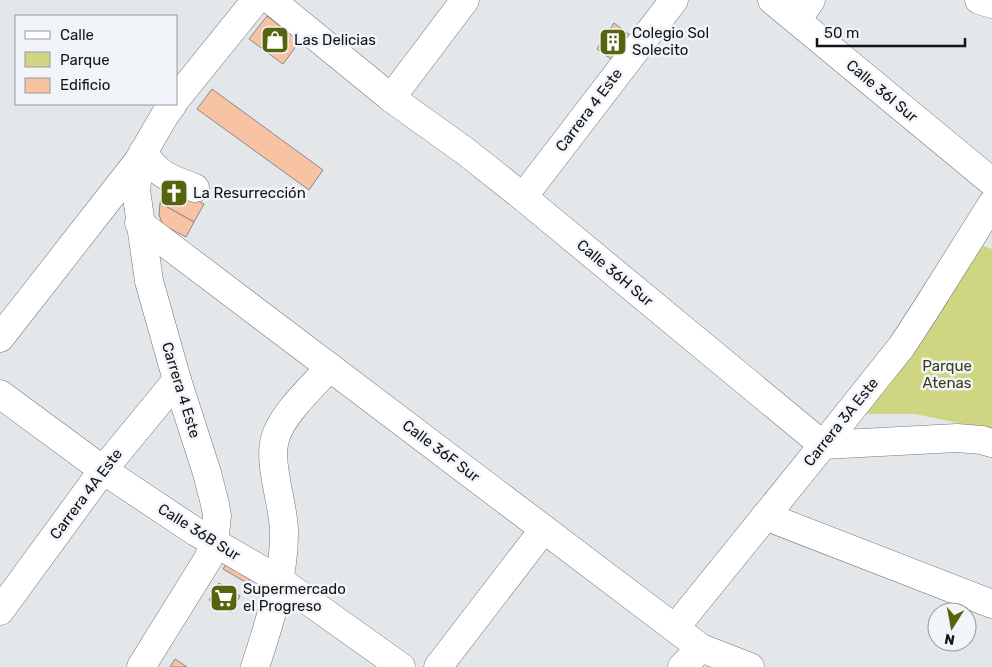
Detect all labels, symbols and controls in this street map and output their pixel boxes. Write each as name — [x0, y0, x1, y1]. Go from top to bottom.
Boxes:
legend — [15, 15, 178, 105]
scale bar — [817, 15, 964, 47]
place label: Colegio Sol Solecito — [632, 24, 709, 59]
text: 50 m — [824, 24, 859, 42]
shop icon: Las Delicias — [260, 25, 290, 55]
text: Calle — [60, 26, 94, 44]
building icon: Colegio Sol Solecito — [598, 27, 628, 57]
place label: Las Delicias — [294, 31, 376, 49]
text: Parque — [60, 51, 110, 69]
street label: Calle 36I Sur — [843, 56, 922, 126]
street label: Carrera 4 Este — [552, 65, 626, 155]
text: Edificio — [60, 76, 110, 94]
church icon: La Resurrección — [159, 178, 189, 208]
place label: La Resurrección — [193, 184, 306, 202]
street label: Calle 36H Sur — [573, 236, 657, 310]
street label: Carrera 4 Este — [158, 340, 204, 440]
park label: Parque Atenas — [922, 357, 972, 392]
street label: Carrera 3A Este — [800, 374, 882, 470]
street label: Calle 36F Sur — [399, 416, 483, 486]
street label: Carrera 4A Este — [46, 445, 126, 543]
street label: Calle 36B Sur — [155, 500, 244, 565]
place label: Supermercado el Progreso — [243, 580, 346, 615]
supermarket icon: Supermercado el Progreso — [209, 583, 239, 613]
north arrow — [927, 602, 977, 652]
text: N — [943, 630, 956, 649]

